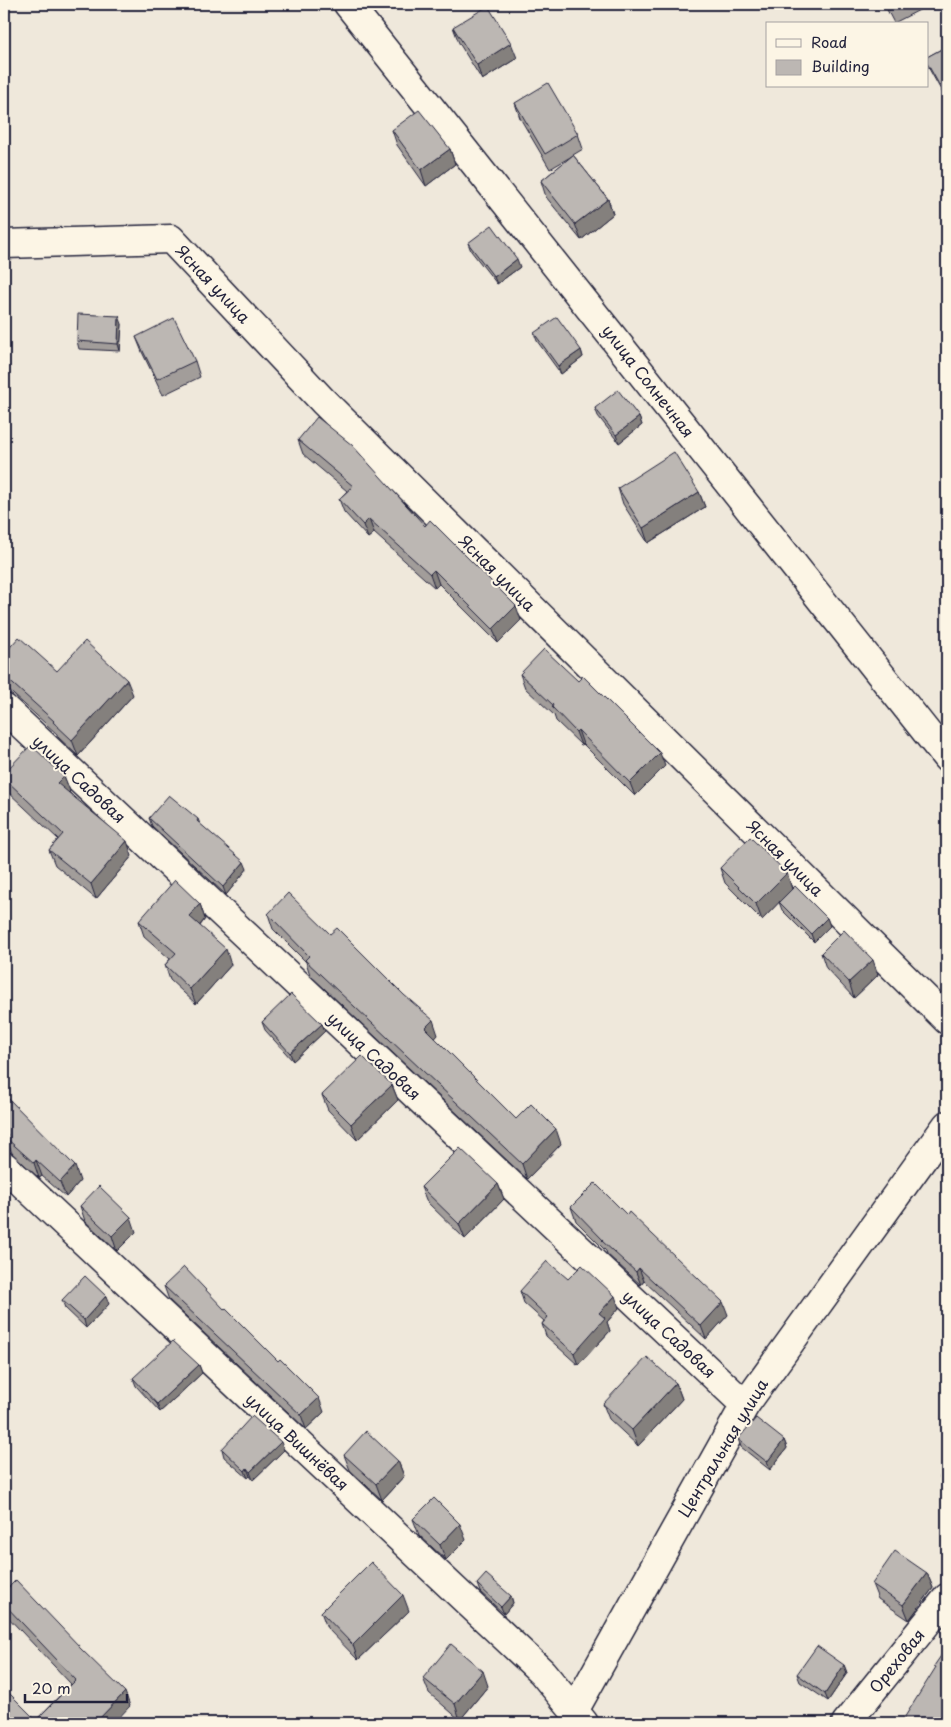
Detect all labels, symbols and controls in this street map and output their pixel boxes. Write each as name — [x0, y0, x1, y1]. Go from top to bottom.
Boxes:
legend — [766, 22, 928, 88]
text: Road — [811, 30, 847, 53]
text: Building — [811, 54, 870, 77]
street label: Ясная улица — [171, 239, 257, 328]
street label: улица Солнечная — [597, 319, 701, 442]
street label: Ясная улица — [454, 529, 541, 616]
street label: улица Садовая — [28, 729, 132, 828]
street label: Ясная улица — [742, 814, 829, 901]
street label: улица Садовая — [323, 1006, 427, 1105]
street label: улица Садовая — [618, 1284, 722, 1383]
street label: Центральная улица — [671, 1374, 773, 1521]
street label: улица Вишнёвая — [241, 1387, 355, 1496]
street label: Ореховая — [863, 1623, 930, 1698]
scale bar — [25, 1672, 128, 1704]
text: 20 m — [32, 1676, 71, 1699]

